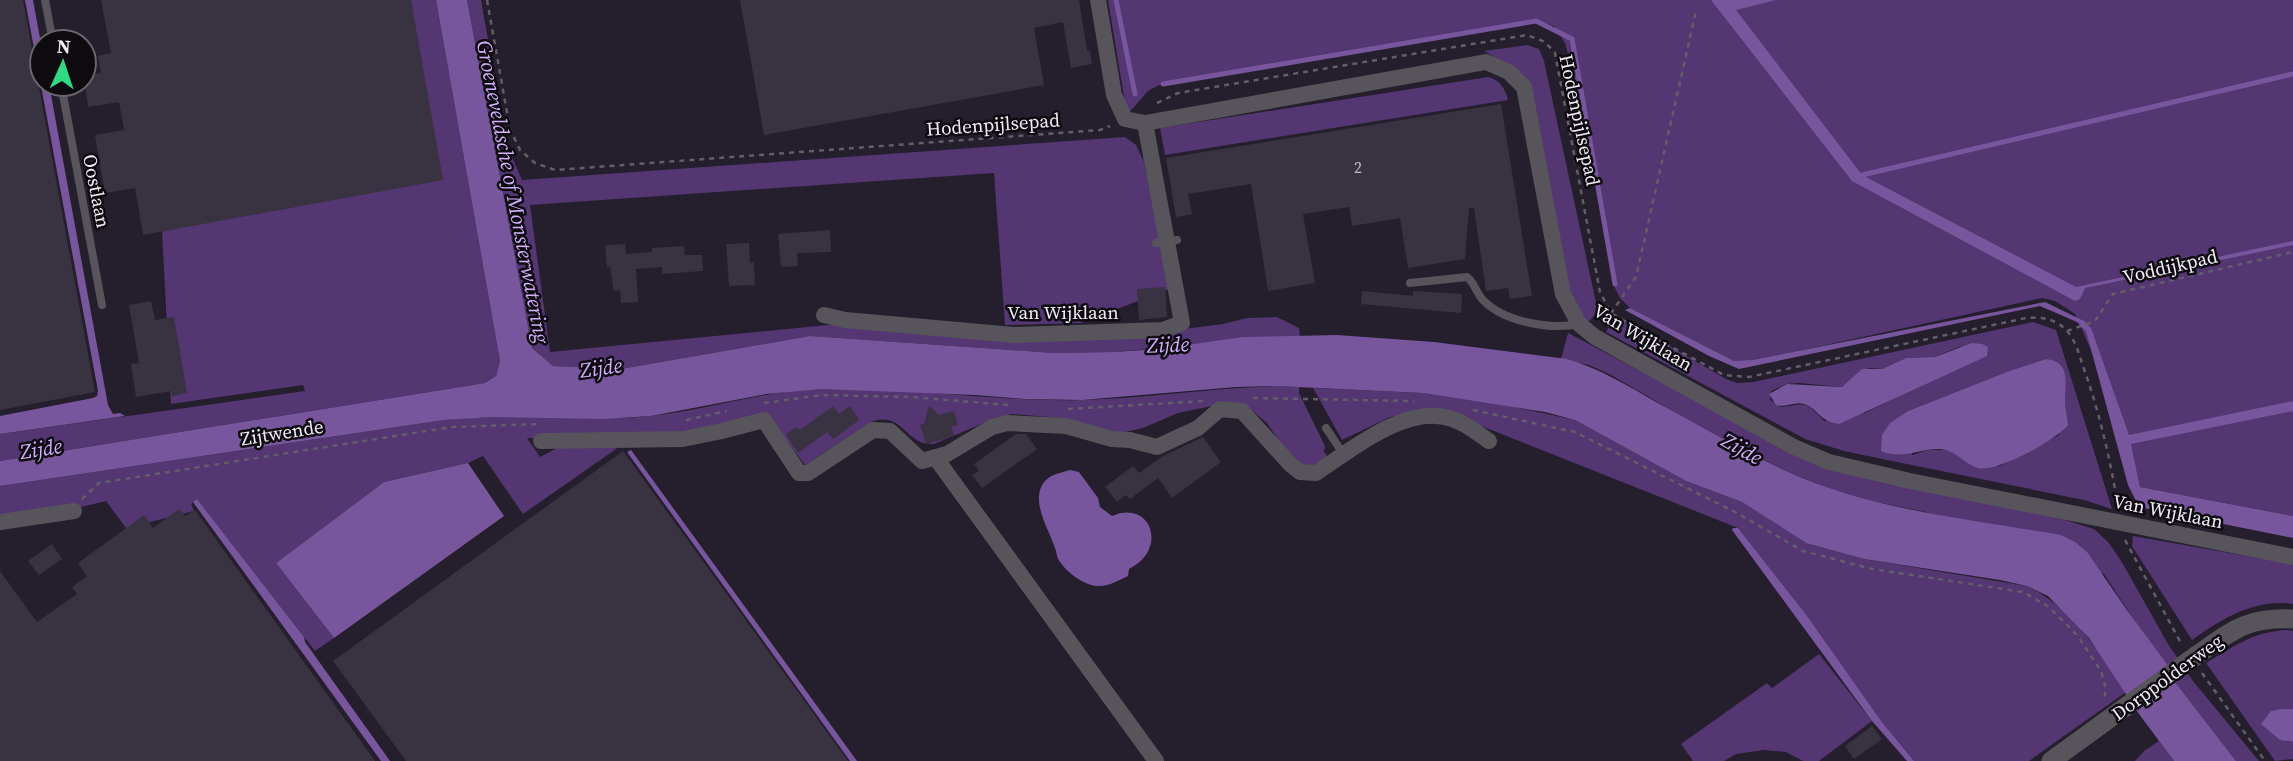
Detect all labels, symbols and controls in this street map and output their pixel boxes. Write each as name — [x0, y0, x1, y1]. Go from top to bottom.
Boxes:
north arrow — [28, 28, 98, 98]
text: N — [56, 33, 72, 59]
water label: Groeneveldsche of Monsterwatering — [470, 38, 557, 347]
street label: Hodenpijlsepad — [1553, 52, 1607, 188]
street label: Hodenpijlsepad — [925, 106, 1061, 142]
street label: Oostlaan — [77, 152, 117, 230]
house number: 2 — [1354, 156, 1362, 178]
street label: Voddijkpad — [2120, 242, 2220, 289]
street label: Van Wijklaan — [1588, 297, 1698, 377]
street label: Van Wijklaan — [1007, 299, 1119, 325]
water label: Zijde — [1145, 329, 1190, 360]
water label: Zijde — [577, 350, 624, 385]
street label: Zijtwende — [239, 413, 325, 451]
water label: Zijde — [1716, 425, 1768, 472]
water label: Zijde — [17, 431, 65, 466]
street label: Van Wijklaan — [2111, 488, 2225, 534]
street label: Dorppolderweg — [2106, 628, 2228, 726]

